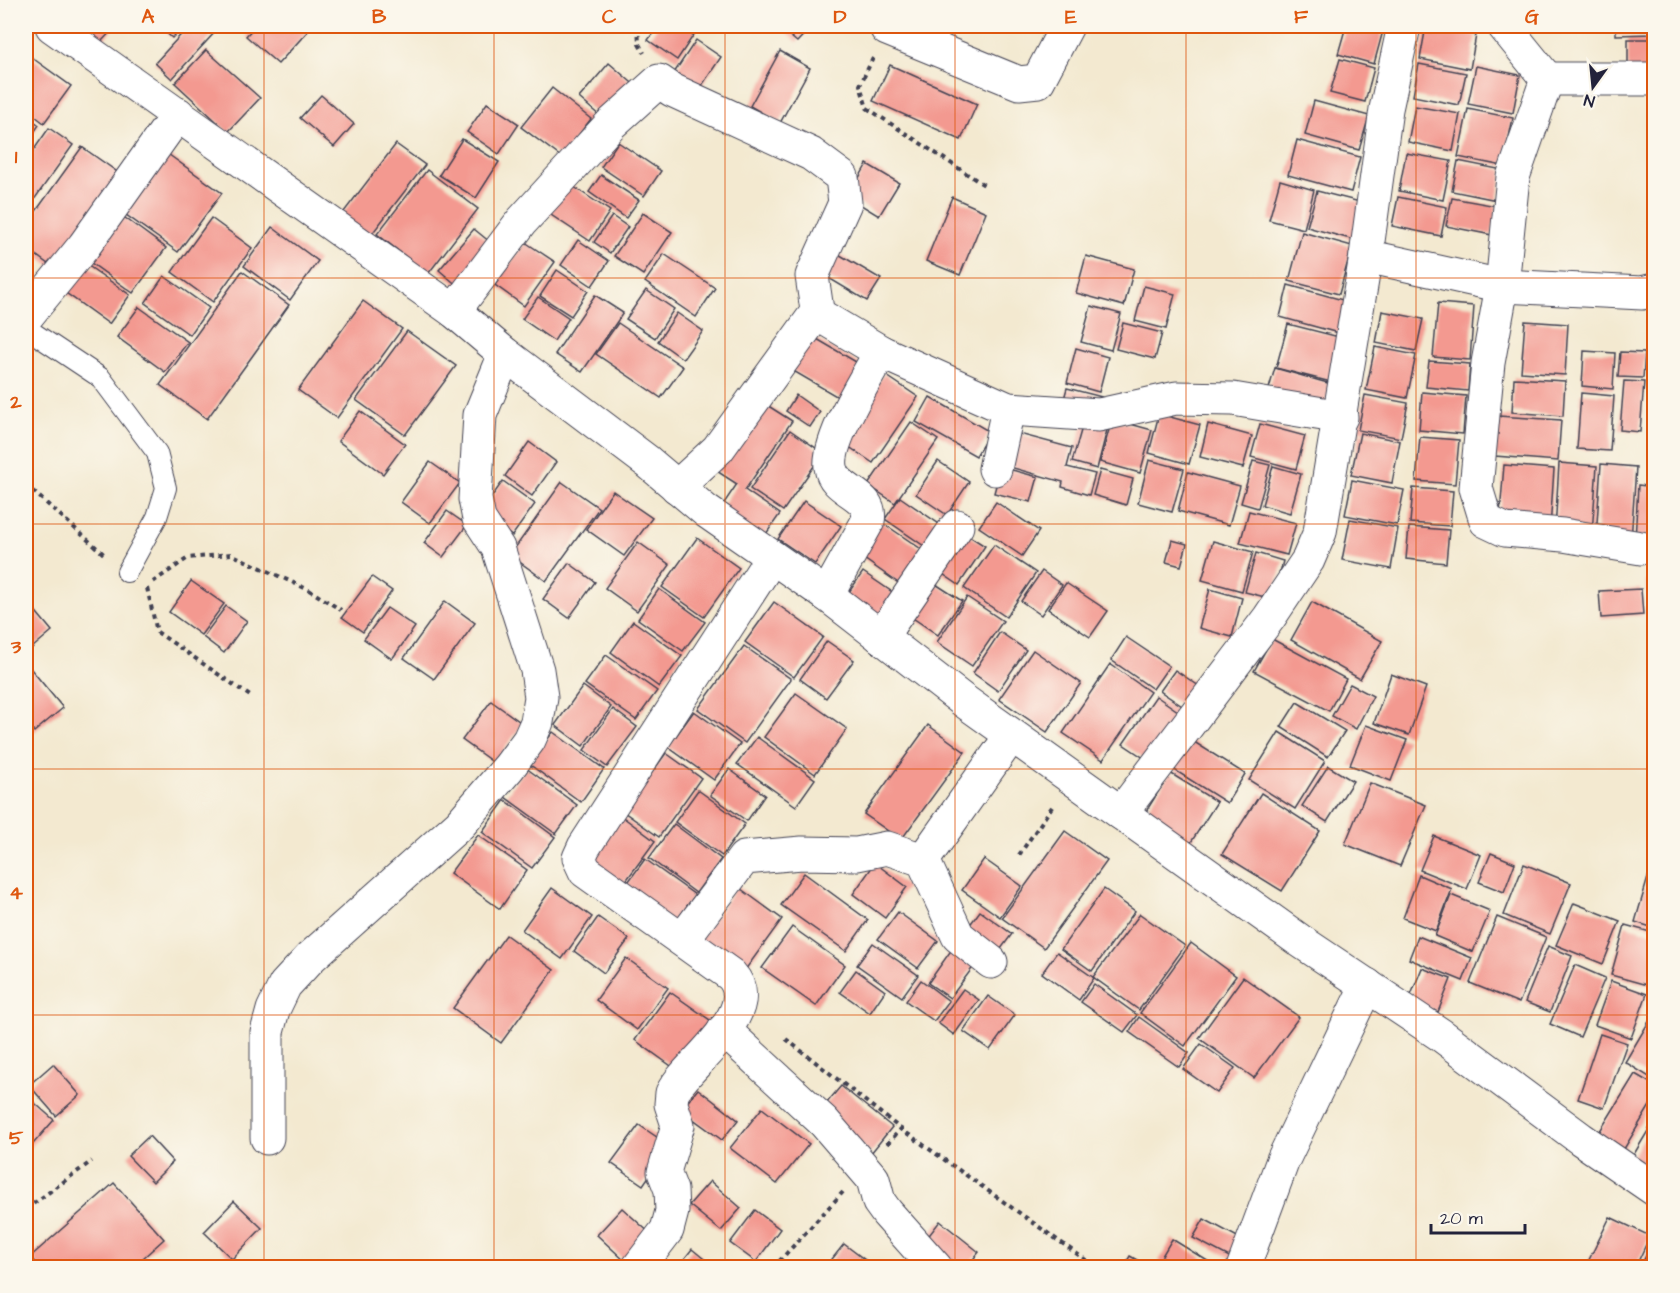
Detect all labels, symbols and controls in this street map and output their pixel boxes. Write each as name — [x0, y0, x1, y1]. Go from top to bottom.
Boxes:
text: A — [142, 3, 155, 31]
text: B — [372, 3, 387, 31]
text: C — [602, 3, 617, 31]
text: D — [834, 3, 847, 31]
text: E — [1065, 3, 1077, 31]
text: F — [1294, 3, 1309, 31]
text: G — [1525, 3, 1539, 31]
north arrow — [1563, 57, 1623, 117]
text: N — [1582, 89, 1597, 112]
text: 1 — [15, 143, 18, 171]
text: 2 — [9, 388, 22, 416]
text: 3 — [10, 633, 22, 661]
text: 4 — [9, 879, 23, 907]
text: 5 — [9, 1124, 24, 1152]
scale bar — [1431, 1197, 1526, 1235]
text: 20 m — [1440, 1206, 1483, 1231]

